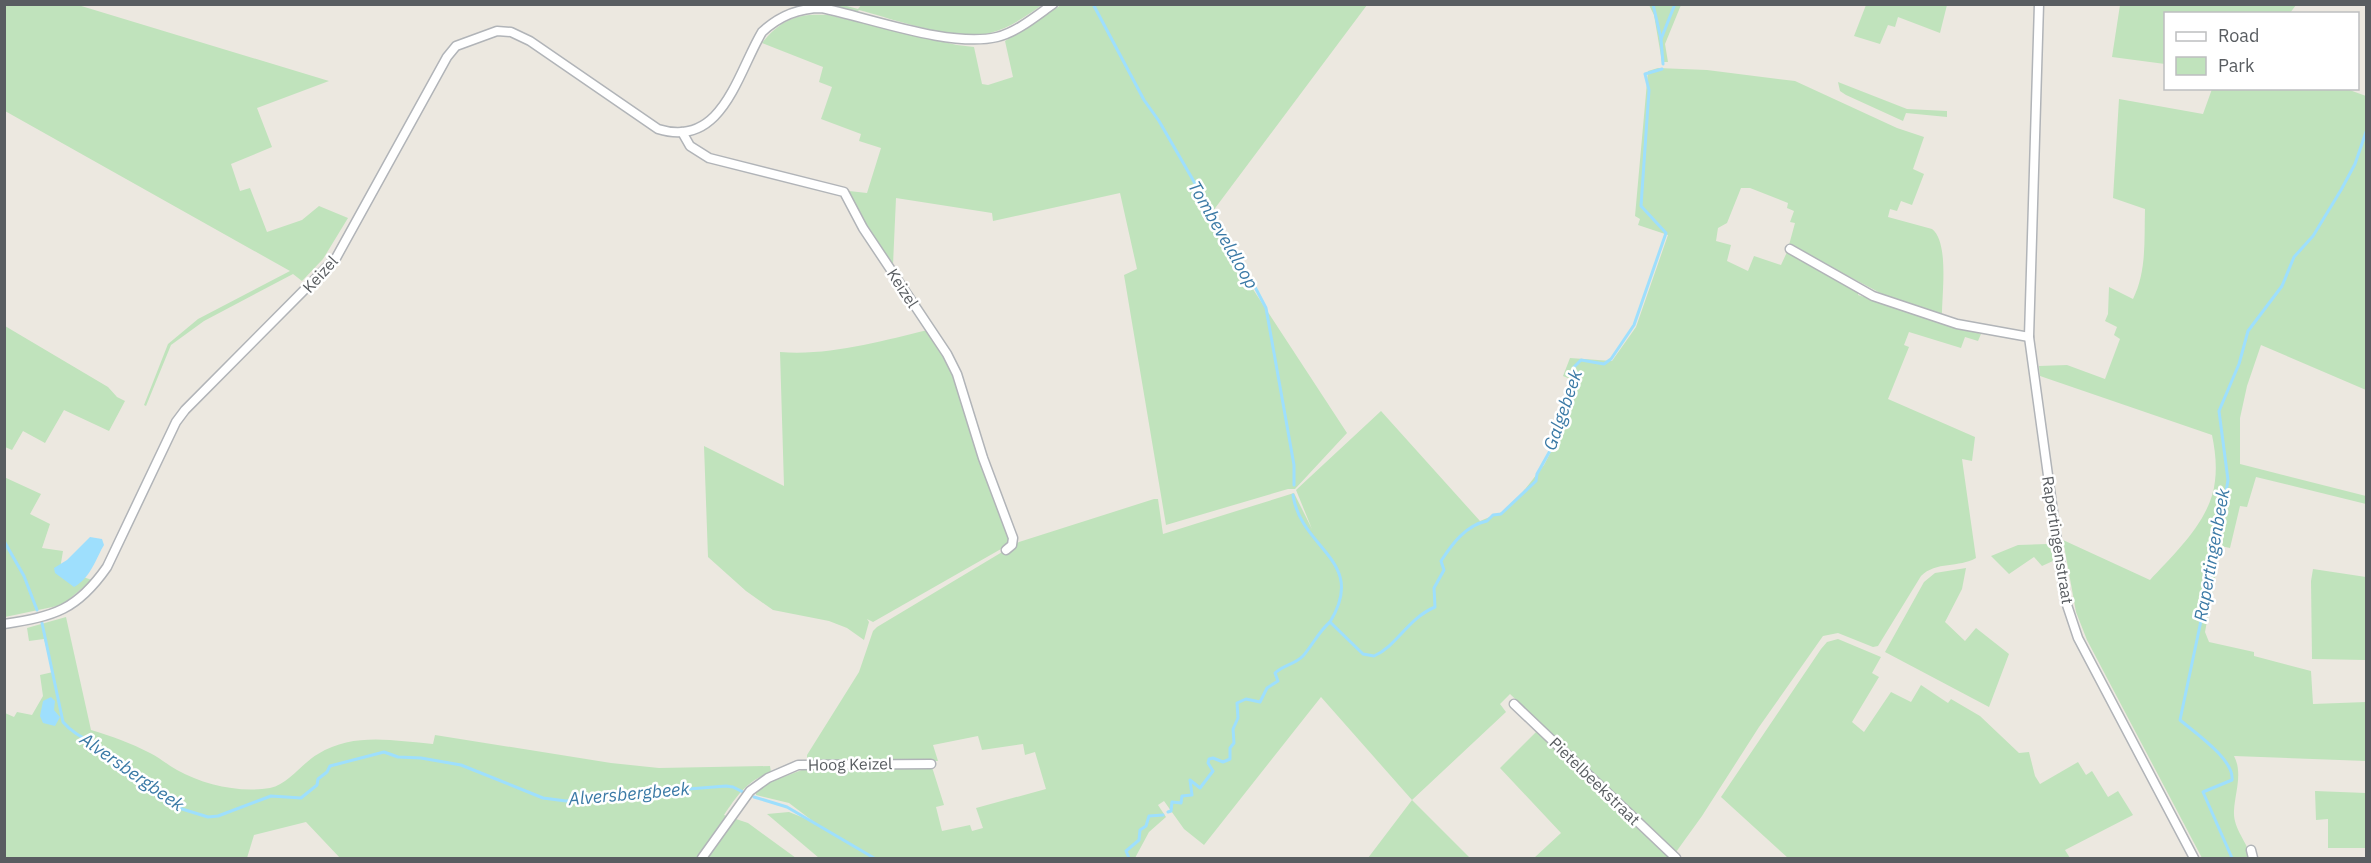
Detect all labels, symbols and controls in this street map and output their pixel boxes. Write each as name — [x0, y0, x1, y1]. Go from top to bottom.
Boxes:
legend — [2164, 12, 2359, 90]
text: Road — [2218, 24, 2259, 47]
text: Park — [2218, 54, 2255, 77]
water label: Tombeveldloop — [1183, 177, 1264, 293]
street label: Keizel — [298, 251, 342, 297]
street label: Keizel — [883, 265, 923, 311]
water label: Galgebeek — [1538, 366, 1587, 453]
street label: Rapertingenstraat — [2038, 475, 2078, 605]
water label: Rapertingenbeek — [2188, 486, 2235, 623]
water label: Alversbergbeek — [75, 727, 189, 816]
street label: Pietelbeekstraat — [1546, 733, 1644, 829]
street label: Hoog Keizel — [808, 753, 892, 775]
water label: Alversbergbeek — [566, 777, 691, 810]

